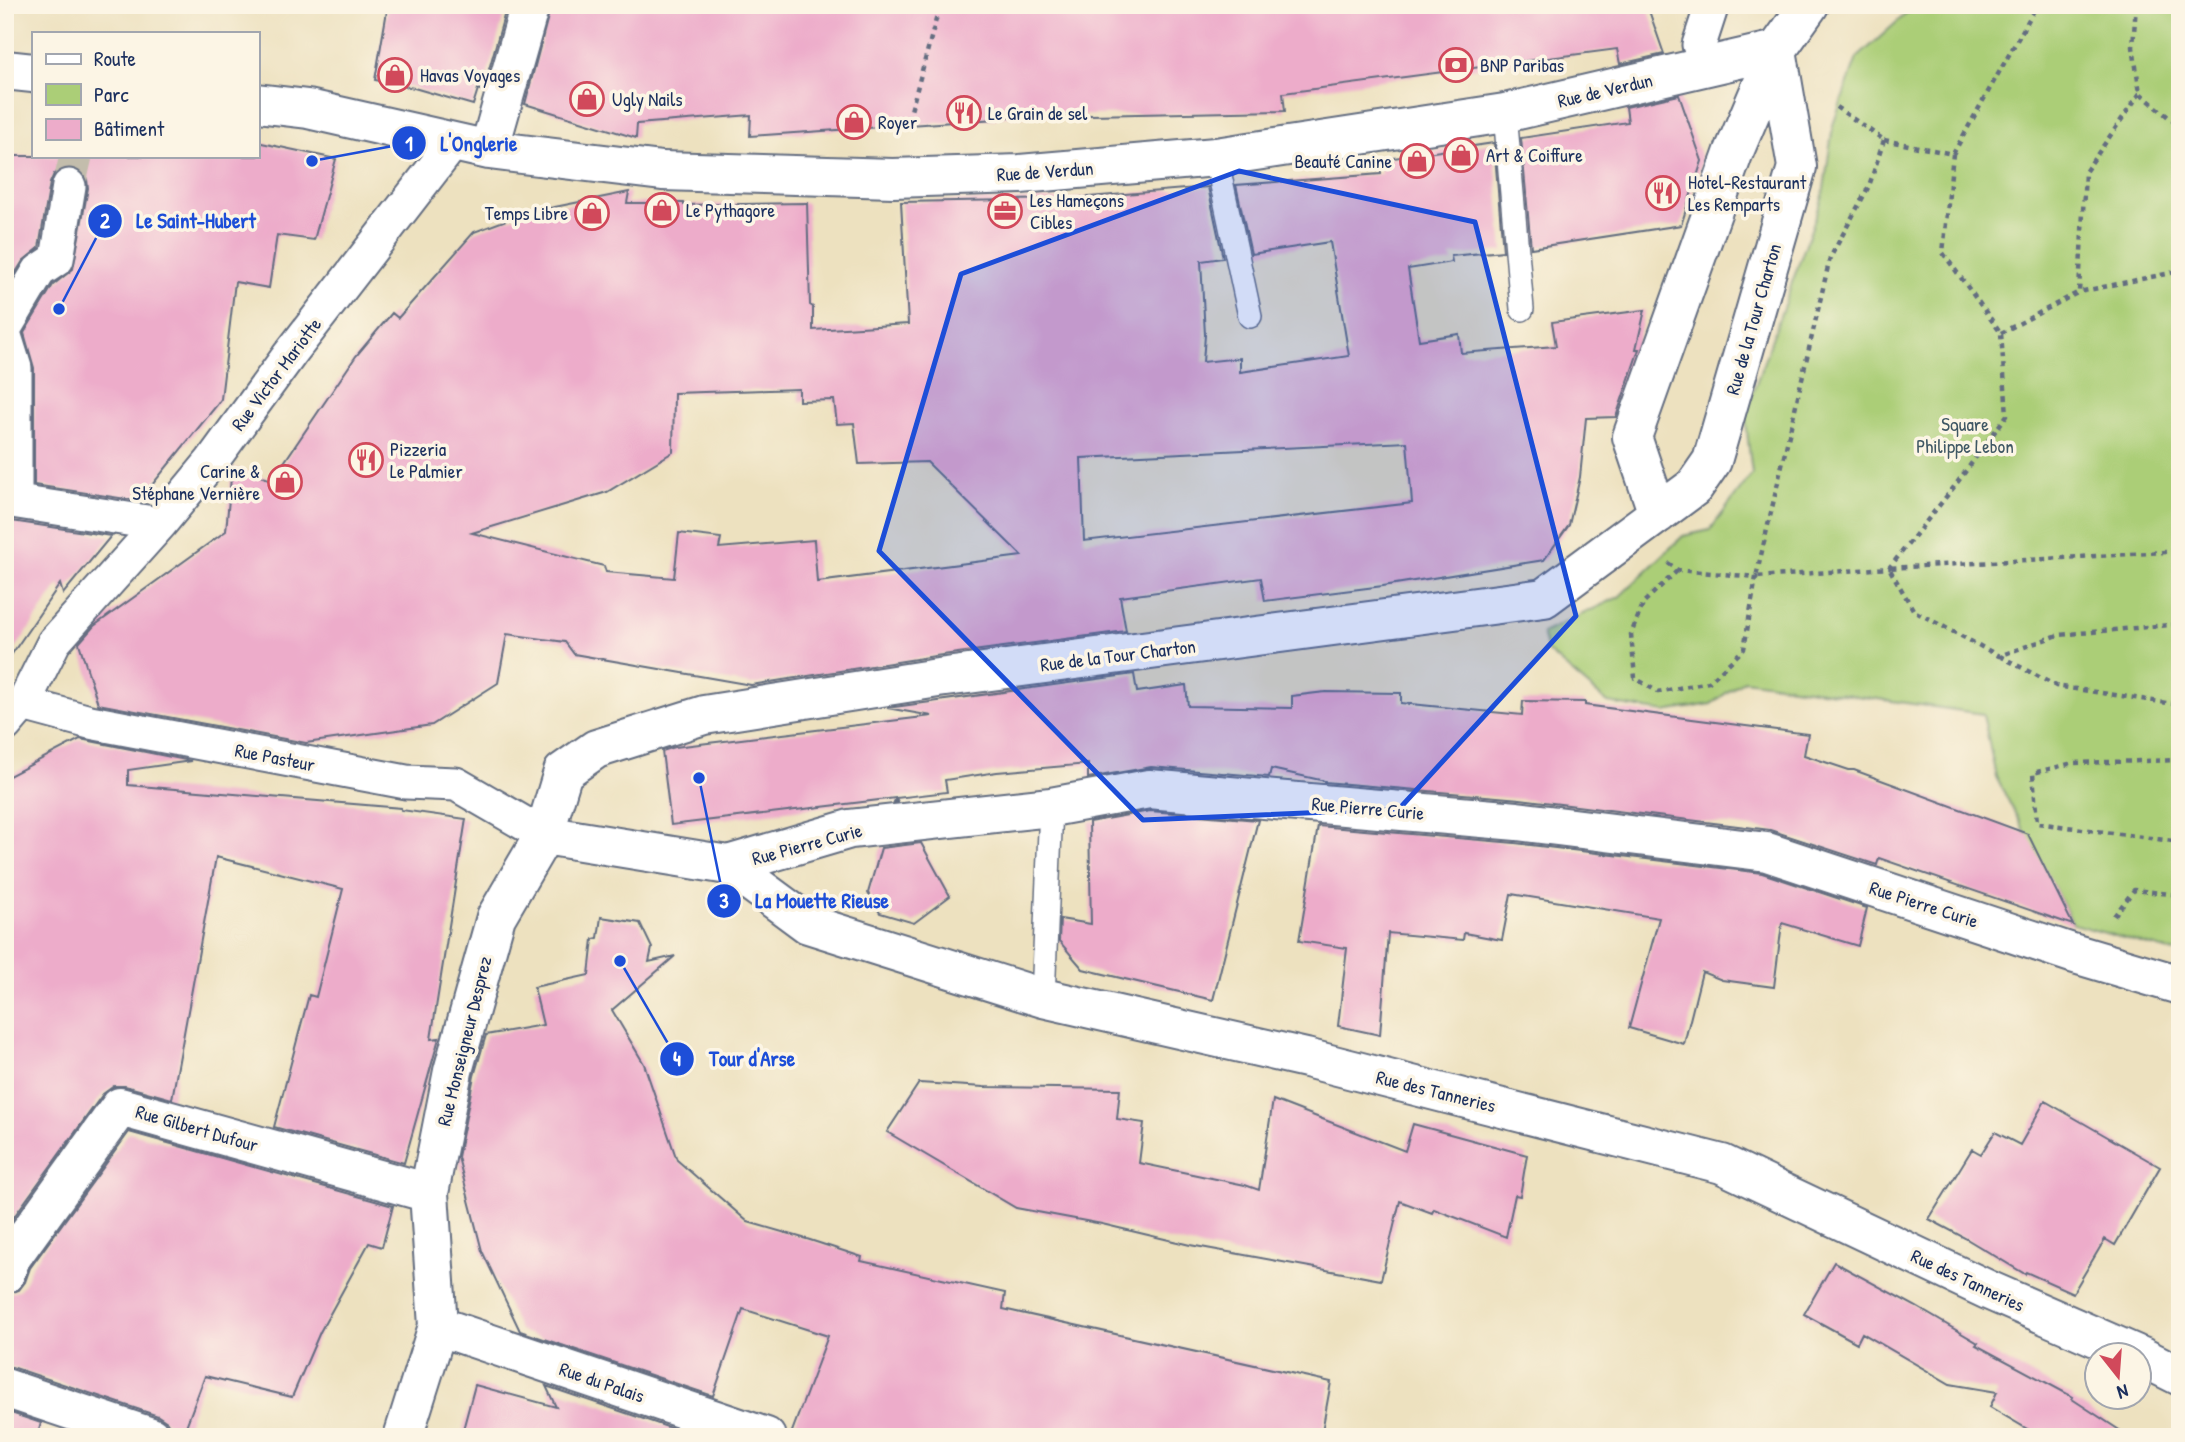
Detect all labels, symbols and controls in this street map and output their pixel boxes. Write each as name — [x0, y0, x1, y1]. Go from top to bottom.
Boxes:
legend — [32, 32, 259, 158]
text: Route — [94, 44, 136, 73]
bank icon: BNP Paribas — [1437, 46, 1475, 84]
place label: BNP Paribas — [1480, 52, 1564, 78]
shop icon: Havas Voyages — [376, 56, 414, 94]
place label: Havas Voyages — [420, 62, 520, 88]
street label: Rue de Verdun — [1555, 66, 1655, 114]
text: Parc — [94, 80, 129, 109]
shop icon: Ugly Nails — [568, 80, 606, 118]
place label: Ugly Nails — [612, 86, 683, 112]
restaurant icon: Le Grain de sel — [945, 94, 983, 132]
place label: Le Grain de sel — [988, 100, 1088, 126]
shop icon: Royer — [835, 103, 873, 141]
place label: Royer — [878, 109, 918, 135]
text: Bâtiment — [94, 114, 165, 143]
callout: L'Onglerie — [392, 122, 531, 164]
text: 1 — [405, 129, 413, 158]
text: L'Onglerie — [441, 129, 518, 159]
shop icon: Art & Coiffure — [1442, 136, 1480, 174]
shop icon: Beauté Canine — [1398, 142, 1436, 180]
place label: Art & Coiffure — [1486, 142, 1583, 168]
place label: Beauté Canine — [1294, 148, 1392, 174]
street label: Rue de Verdun — [996, 155, 1094, 187]
place label: Hotel-Restaurant Les Remparts — [1688, 169, 1807, 217]
restaurant icon: Hotel-Restaurant Les Remparts — [1644, 174, 1682, 212]
place label: Les Hameçons Cibles — [1030, 187, 1124, 235]
shop icon: Le Pythagore — [643, 191, 681, 229]
office icon: Les Hameçons Cibles — [986, 192, 1024, 230]
shop icon: Temps Libre — [573, 194, 611, 232]
place label: Le Pythagore — [686, 197, 776, 223]
callout: Le Saint-Hubert — [87, 200, 270, 242]
place label: Temps Libre — [485, 200, 568, 226]
text: 2 — [100, 206, 110, 235]
text: Le Saint-Hubert — [136, 206, 256, 235]
street label: Rue de la Tour Charton — [1719, 240, 1787, 398]
street label: Rue Victor Mariotte — [225, 312, 327, 436]
park label: Square Philippe Lebon — [1916, 411, 2014, 459]
place label: Pizzeria Le Palmier — [390, 436, 463, 484]
restaurant icon: Pizzeria Le Palmier — [347, 441, 385, 479]
place label: Carine & Stéphane Vernière — [132, 458, 260, 506]
shop icon: Carine & Stéphane Vernière — [266, 463, 304, 501]
street label: Rue de la Tour Charton — [1039, 633, 1197, 677]
street label: Rue Pasteur — [233, 737, 318, 778]
street label: Rue Pierre Curie — [1311, 790, 1426, 826]
street label: Rue Pierre Curie — [749, 817, 865, 871]
street label: Rue Pierre Curie — [1866, 874, 1982, 934]
callout: La Mouette Rieuse — [706, 880, 903, 922]
text: 3 — [719, 886, 729, 915]
text: La Mouette Rieuse — [755, 886, 889, 915]
street label: Rue Monseigneur Desprez — [430, 954, 498, 1128]
callout: Tour d'Arse — [660, 1038, 809, 1080]
text: 4 — [673, 1044, 681, 1073]
text: Tour d'Arse — [708, 1044, 796, 1073]
street label: Rue des Tanneries — [1374, 1064, 1498, 1118]
street label: Rue Gilbert Dufour — [133, 1098, 262, 1158]
street label: Rue des Tanneries — [1907, 1242, 2029, 1318]
north arrow — [2084, 1340, 2154, 1410]
street label: Rue du Palais — [556, 1355, 648, 1409]
text: N — [2114, 1378, 2132, 1406]

